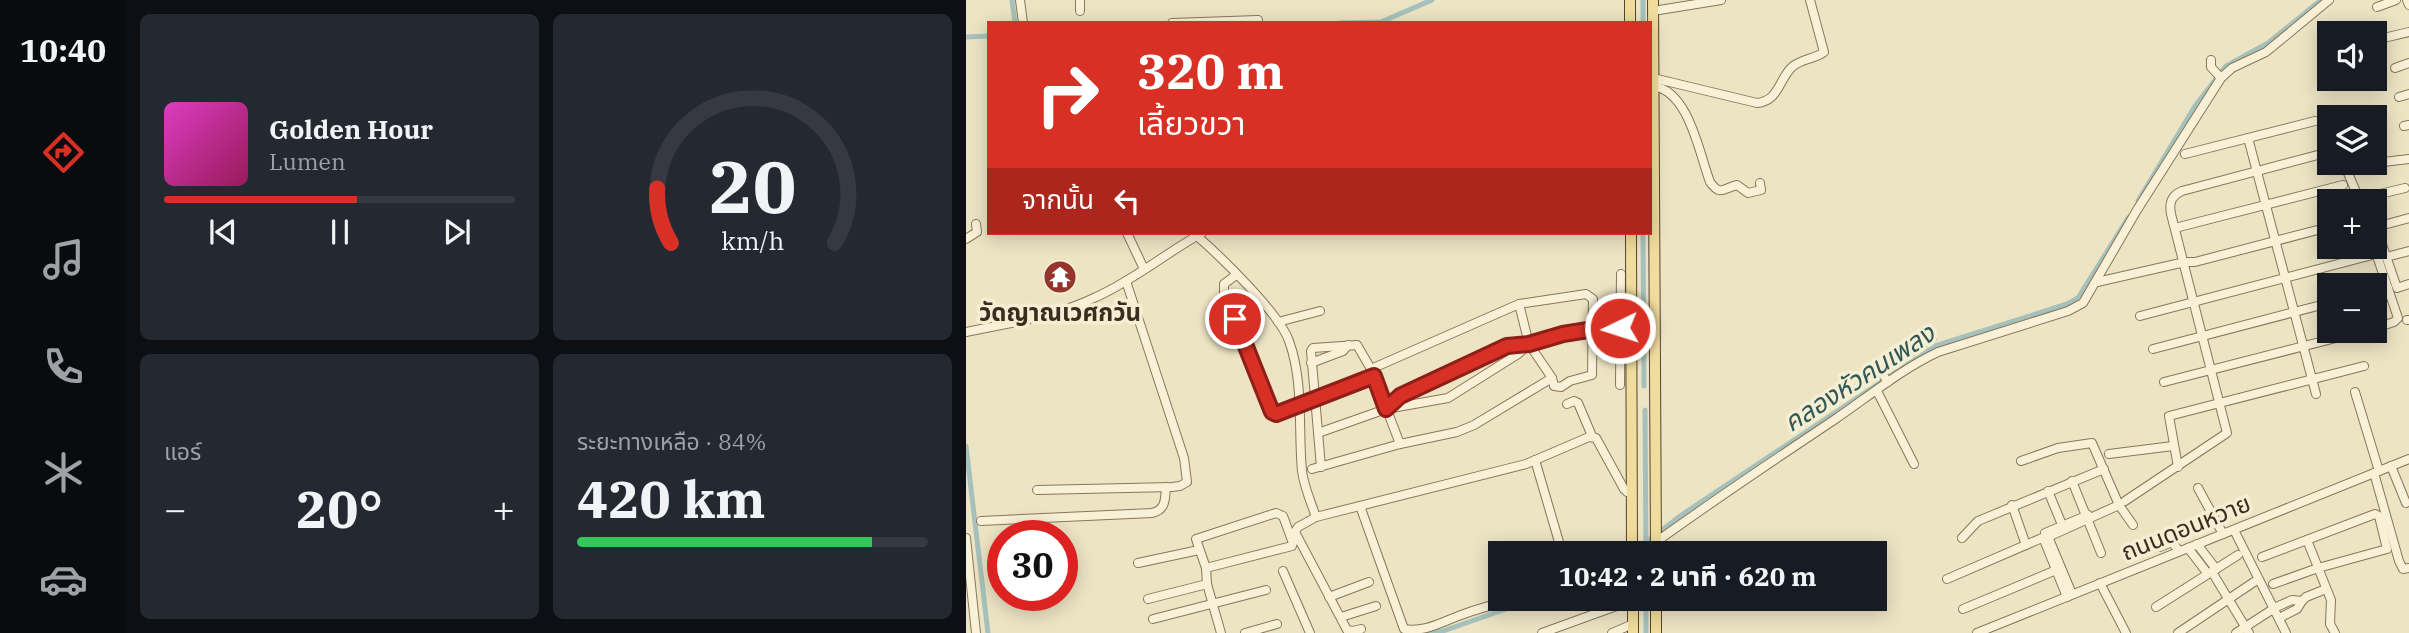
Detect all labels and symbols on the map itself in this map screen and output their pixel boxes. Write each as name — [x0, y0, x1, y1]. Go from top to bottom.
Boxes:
temple icon: วัดญาณเวศกวัน — [1041, 258, 1079, 296]
pin — [1205, 289, 1265, 349]
position arrow — [1583, 291, 1657, 365]
place label: วัดญาณเวศกวัน — [979, 296, 1141, 328]
water label: คลองหัวคนเพลง — [1776, 315, 1941, 439]
street label: ถนนดอนหวาย — [2116, 487, 2255, 568]
speed limit sign: 30 — [987, 520, 1078, 611]

